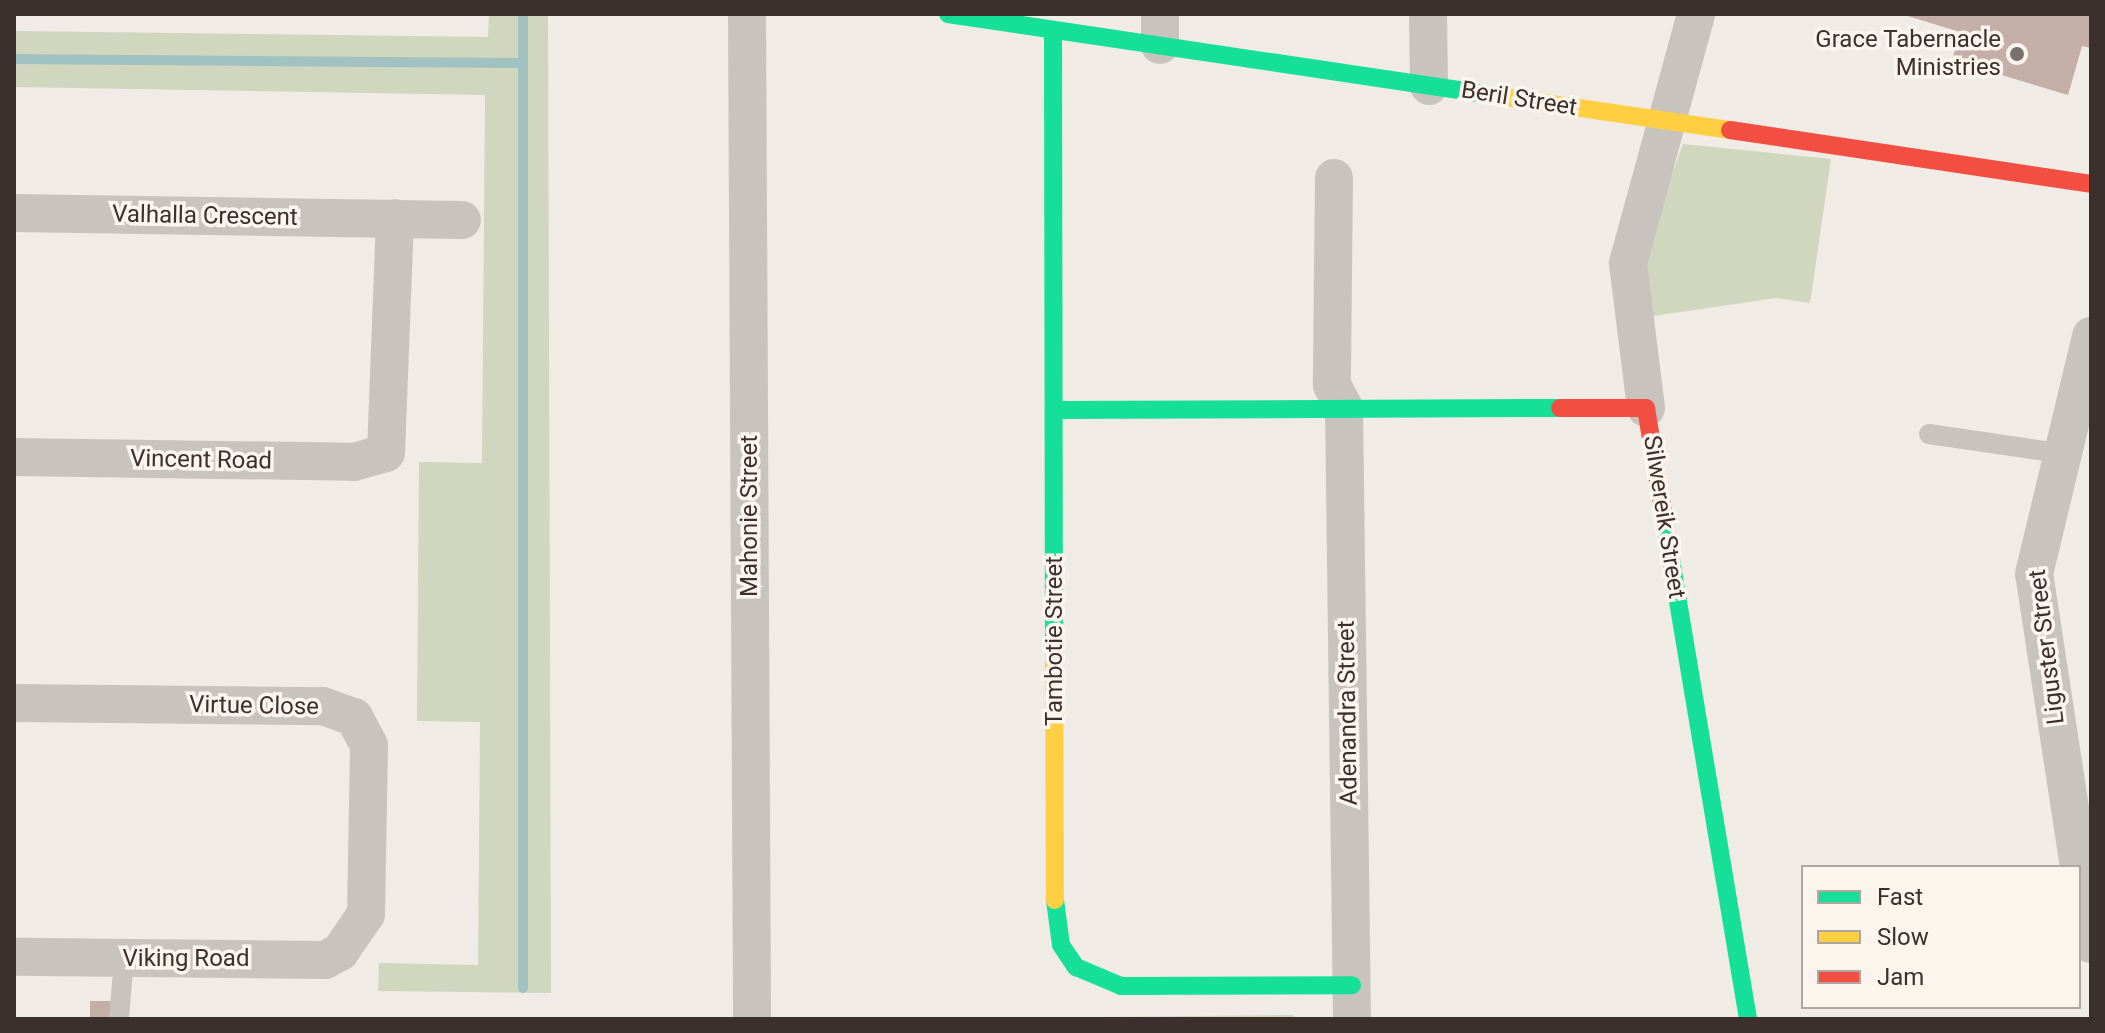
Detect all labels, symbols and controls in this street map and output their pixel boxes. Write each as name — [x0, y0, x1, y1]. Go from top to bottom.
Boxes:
place label: Grace Tabernacle Ministries — [1815, 26, 2001, 82]
marker: Grace Tabernacle Ministries — [2008, 45, 2026, 63]
street label: Beril Street — [1459, 76, 1579, 122]
street label: Valhalla Crescent — [112, 200, 298, 232]
street label: Silwereik Street — [1637, 433, 1691, 601]
street label: Mahonie Street — [736, 435, 764, 597]
street label: Vincent Road — [130, 444, 272, 476]
street label: Tambotie Street — [1041, 556, 1069, 726]
street label: Liguster Street — [2023, 568, 2071, 726]
street label: Adenandra Street — [1332, 620, 1364, 806]
street label: Virtue Close — [189, 690, 319, 722]
legend — [1801, 865, 2081, 1009]
text: Fast — [1877, 883, 1923, 911]
text: Slow — [1877, 923, 1929, 951]
street label: Viking Road — [123, 945, 249, 973]
text: Jam — [1877, 963, 1924, 991]

